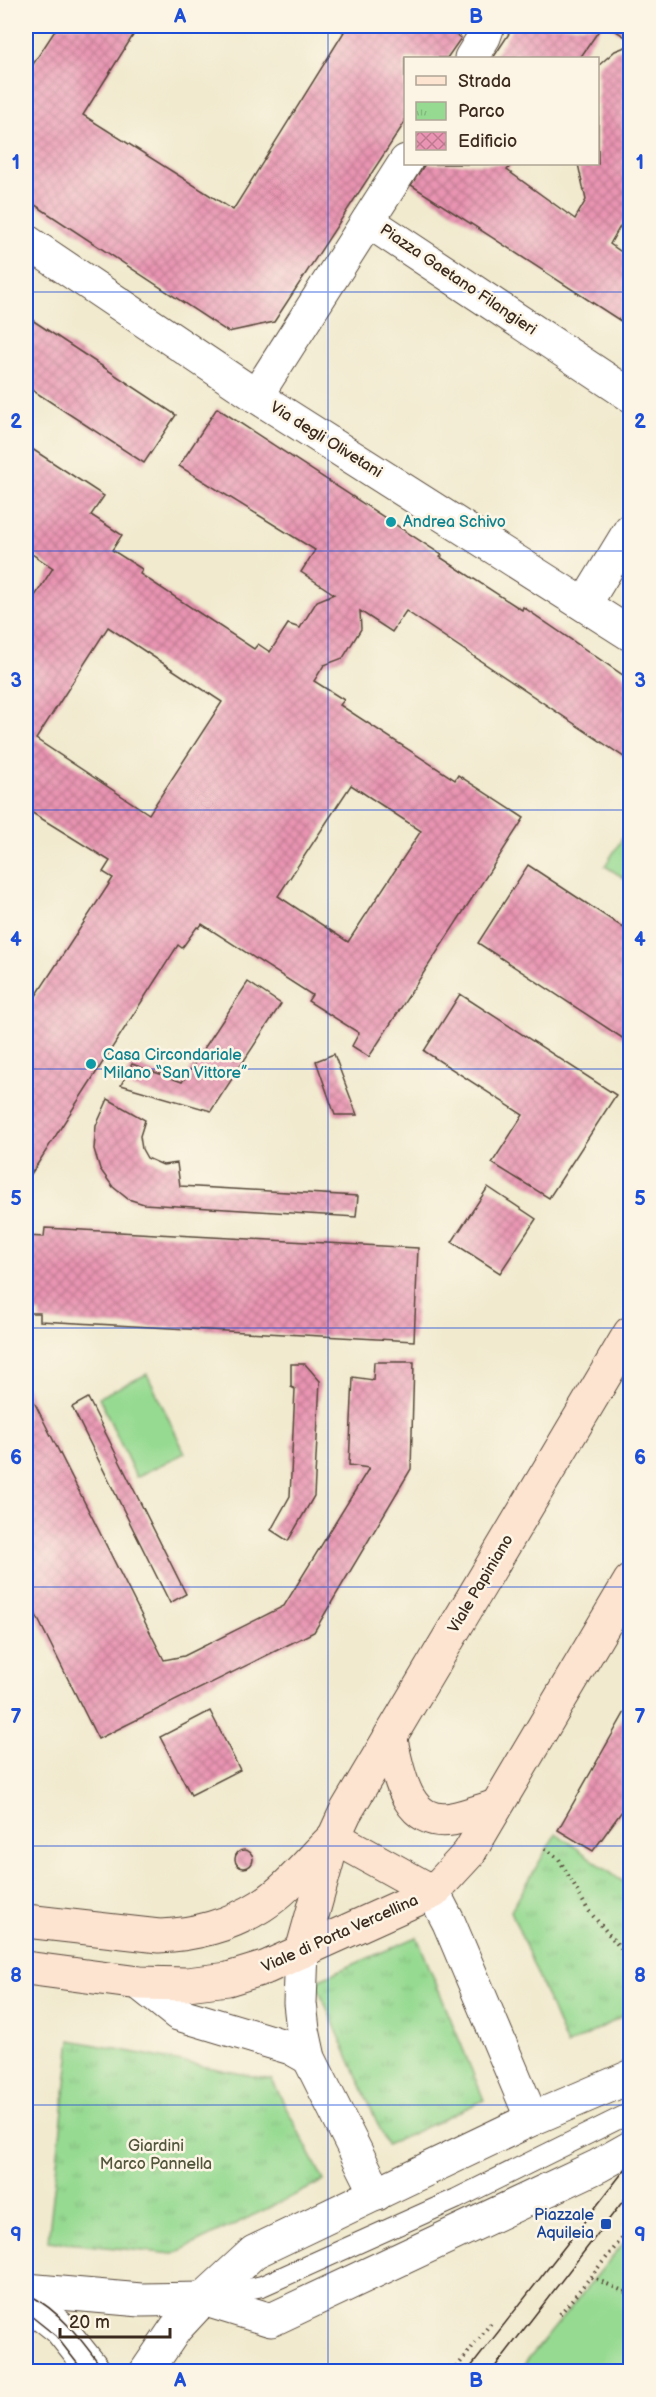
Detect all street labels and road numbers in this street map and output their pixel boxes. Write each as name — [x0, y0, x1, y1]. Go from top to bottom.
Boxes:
street label: Piazza Gaetano Filangieri — [376, 221, 540, 339]
street label: Via degli Olivetani — [266, 398, 386, 482]
street label: Viale Papiniano — [444, 1531, 518, 1637]
street label: Viale di Porta Vercellina — [259, 1891, 421, 1977]

